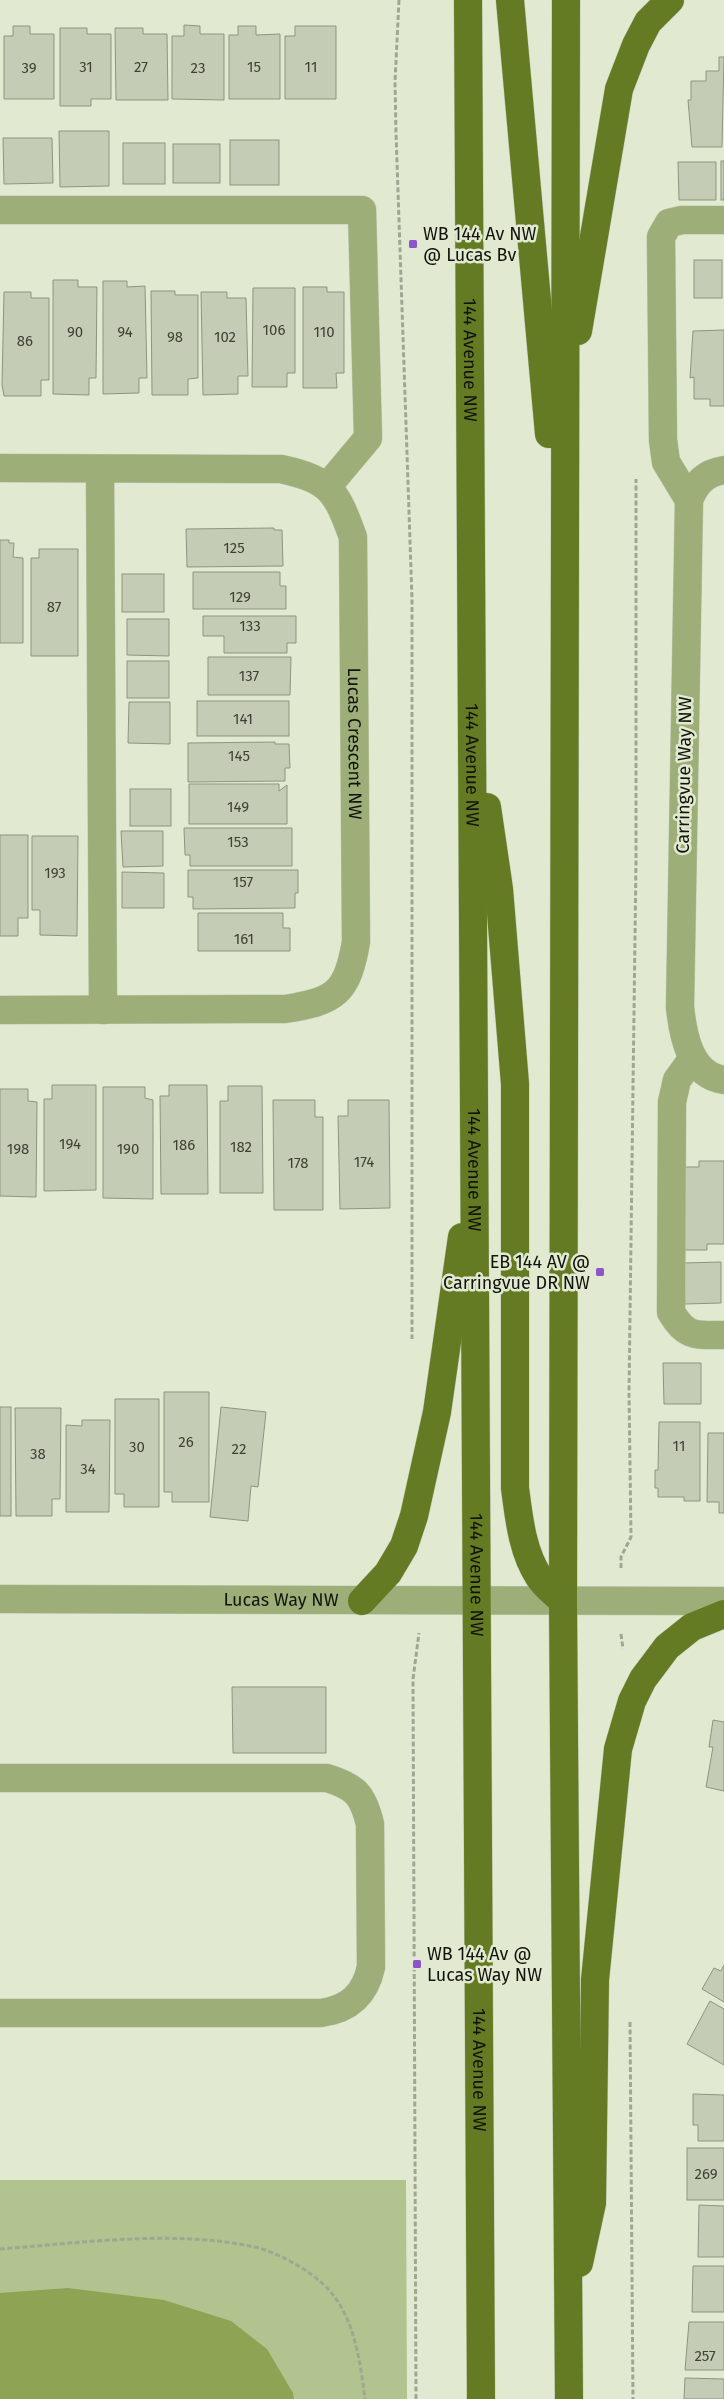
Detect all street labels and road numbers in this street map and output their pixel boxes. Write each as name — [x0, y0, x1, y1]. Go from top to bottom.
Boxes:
street label: 144 Avenue NW — [459, 298, 481, 422]
street label: Lucas Crescent NW — [343, 667, 366, 820]
street label: Carringvue Way NW — [672, 696, 696, 854]
street label: 144 Avenue NW — [461, 703, 483, 827]
street label: 144 Avenue NW — [463, 1108, 486, 1232]
street label: 144 Avenue NW — [465, 1513, 488, 1637]
street label: Lucas Way NW — [223, 1589, 339, 1611]
street label: 144 Avenue NW — [468, 2008, 491, 2132]

